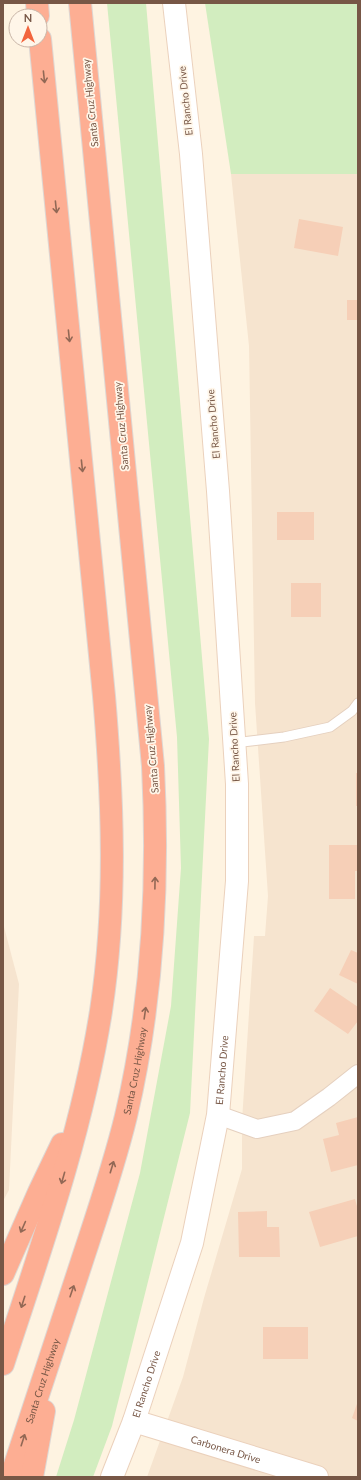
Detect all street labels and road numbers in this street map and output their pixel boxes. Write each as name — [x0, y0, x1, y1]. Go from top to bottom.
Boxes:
street label: Santa Cruz Highway — [79, 58, 101, 148]
street label: El Rancho Drive — [175, 66, 195, 136]
street label: Santa Cruz Highway — [111, 381, 131, 471]
street label: El Rancho Drive — [204, 389, 222, 459]
street label: Santa Cruz Highway — [141, 704, 161, 794]
street label: El Rancho Drive — [226, 712, 242, 782]
street label: Santa Cruz Highway — [121, 1026, 149, 1116]
street label: El Rancho Drive — [213, 1035, 230, 1105]
street label: Santa Cruz Highway — [23, 1336, 62, 1425]
street label: El Rancho Drive — [129, 1349, 163, 1419]
street label: Carbonera Drive — [189, 1433, 262, 1465]

